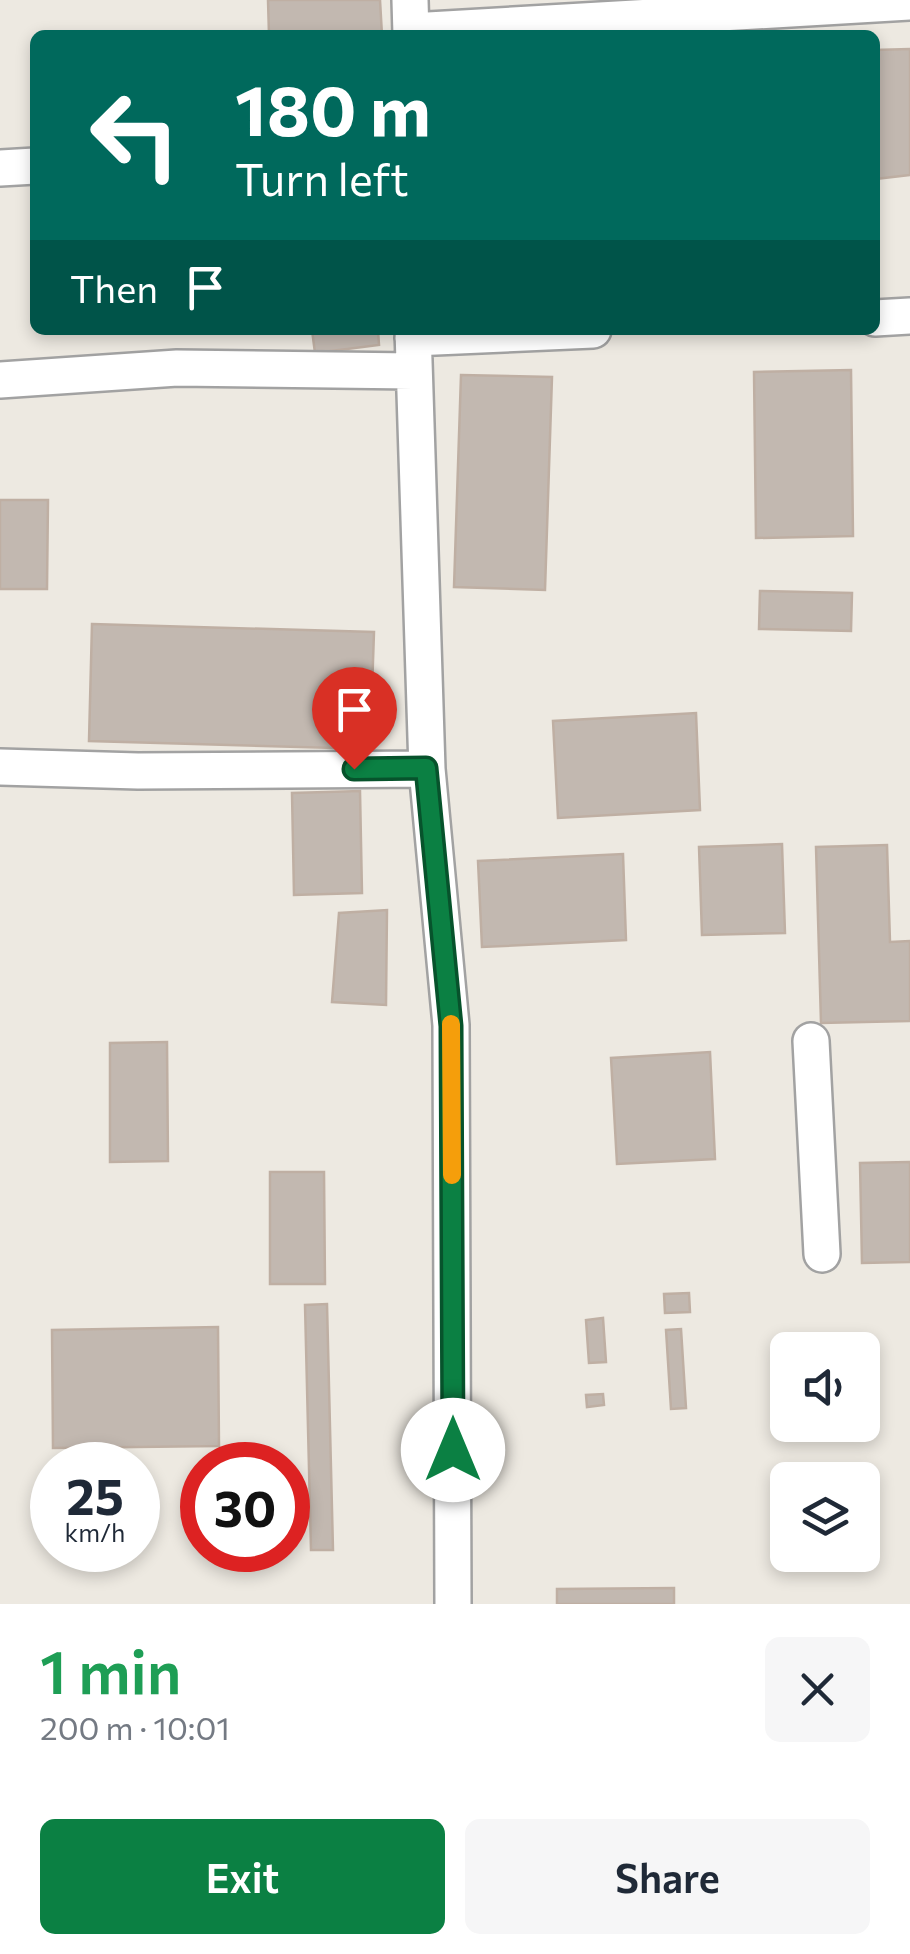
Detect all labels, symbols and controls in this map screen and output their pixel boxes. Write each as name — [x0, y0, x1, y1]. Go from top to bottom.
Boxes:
text: 180 m — [235, 65, 431, 150]
icon: left — [70, 70, 200, 200]
text: Turn left — [235, 150, 409, 205]
icon: arrive — [178, 260, 233, 315]
text: Then — [70, 264, 158, 311]
pin — [312, 667, 397, 770]
icon: arrive — [327, 682, 382, 737]
map controls — [770, 1332, 880, 1572]
button: sound — [770, 1332, 880, 1442]
position arrow — [401, 1398, 505, 1502]
speed limit sign: 30 — [180, 1442, 310, 1572]
button: layers — [770, 1462, 880, 1572]
text: 25 — [66, 1464, 124, 1525]
text: km/h — [65, 1517, 125, 1547]
text: 1 min — [40, 1633, 181, 1706]
button: close — [765, 1637, 870, 1742]
text: 200 m · 10:01 — [40, 1707, 230, 1747]
button: Exit — [40, 1819, 445, 1934]
button: Share — [465, 1819, 870, 1934]

